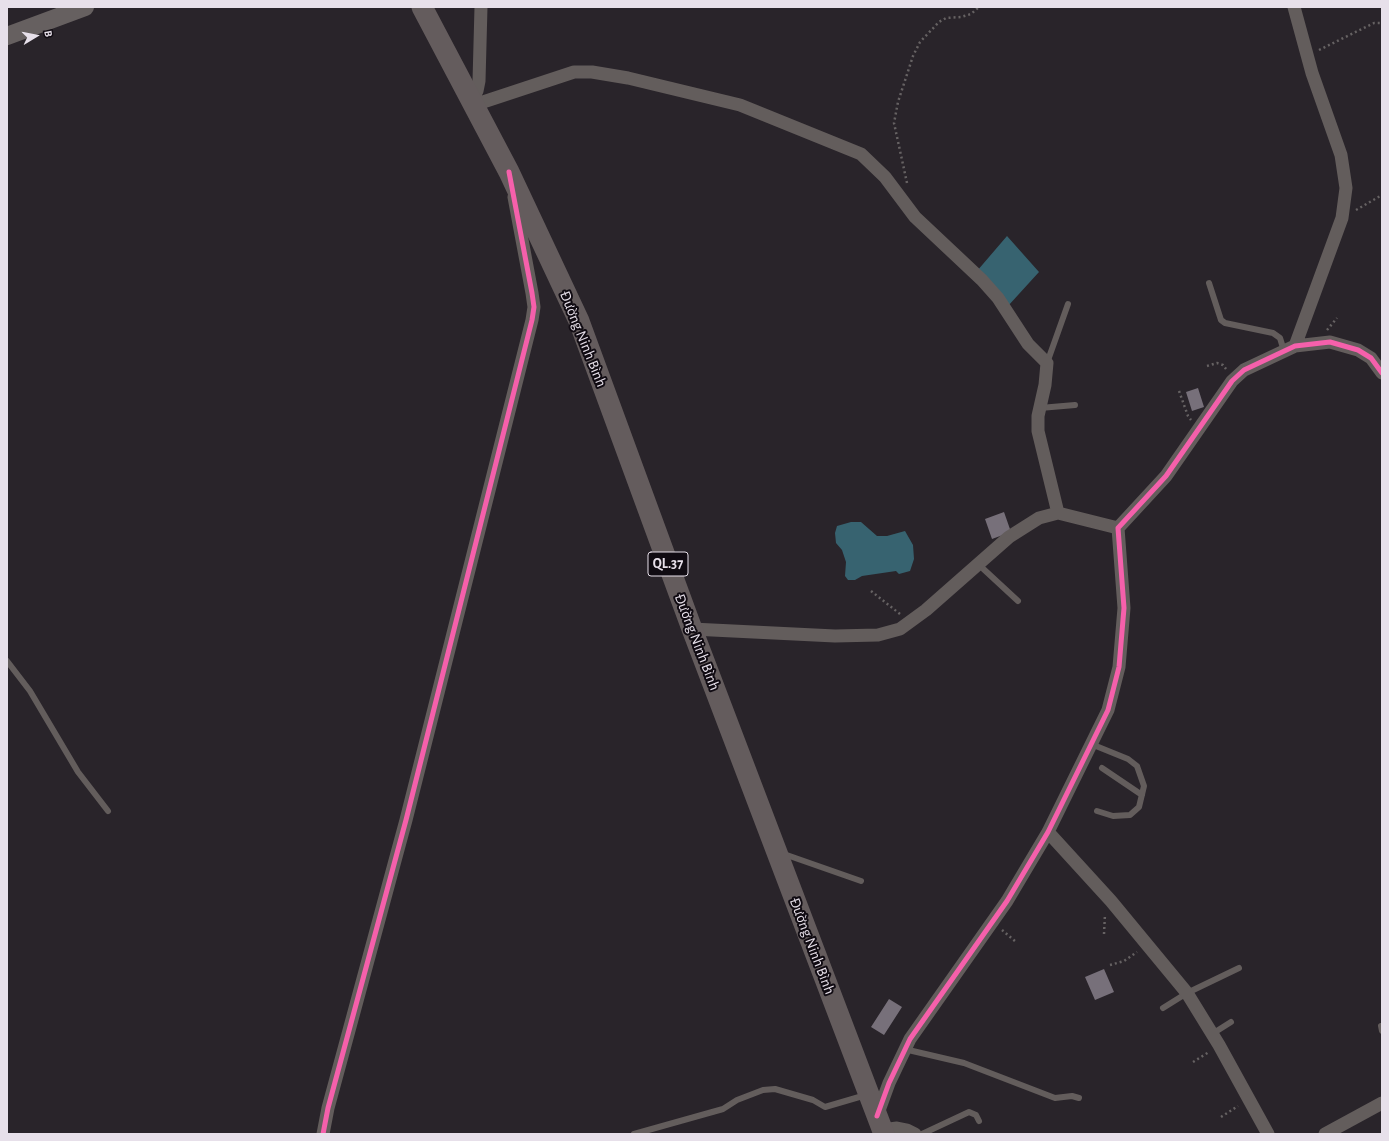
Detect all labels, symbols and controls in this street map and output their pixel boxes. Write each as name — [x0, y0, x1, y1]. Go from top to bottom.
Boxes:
north arrow — [16, 16, 56, 56]
text: B — [42, 30, 54, 38]
street label: Đường Ninh Bình — [556, 288, 610, 390]
road number: QL.37 — [648, 552, 688, 576]
street label: Đường Ninh Bình — [670, 591, 724, 693]
street label: Đường Ninh Bình — [785, 895, 839, 997]

